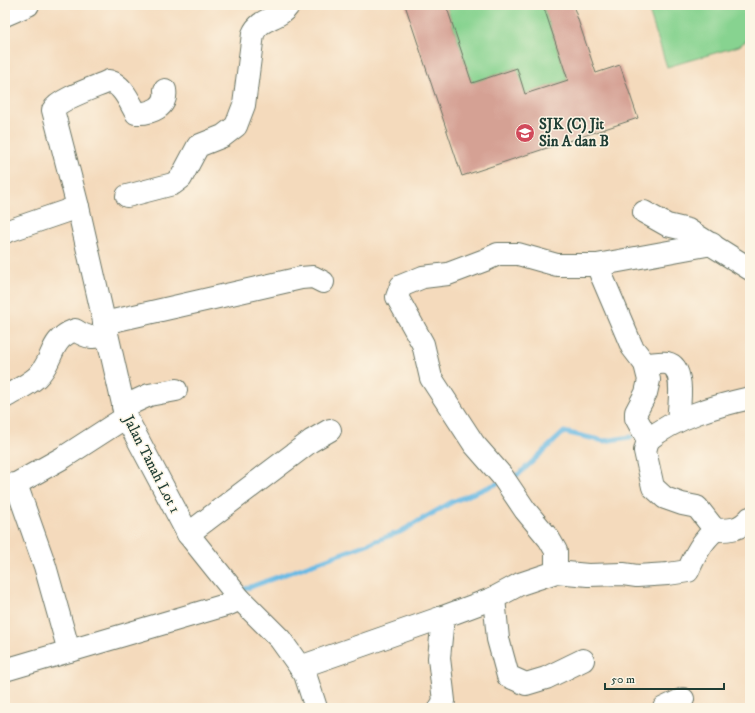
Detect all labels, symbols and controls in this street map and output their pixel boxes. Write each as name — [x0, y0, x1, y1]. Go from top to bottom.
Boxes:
place label: SJK (C) Jit Sin A dan B — [539, 115, 609, 151]
school or university icon: SJK (C) Jit Sin A dan B — [514, 122, 536, 144]
street label: Jalan Tanah Lot 1 — [118, 410, 184, 516]
scale bar — [605, 665, 724, 691]
text: 50 m — [611, 672, 635, 687]

